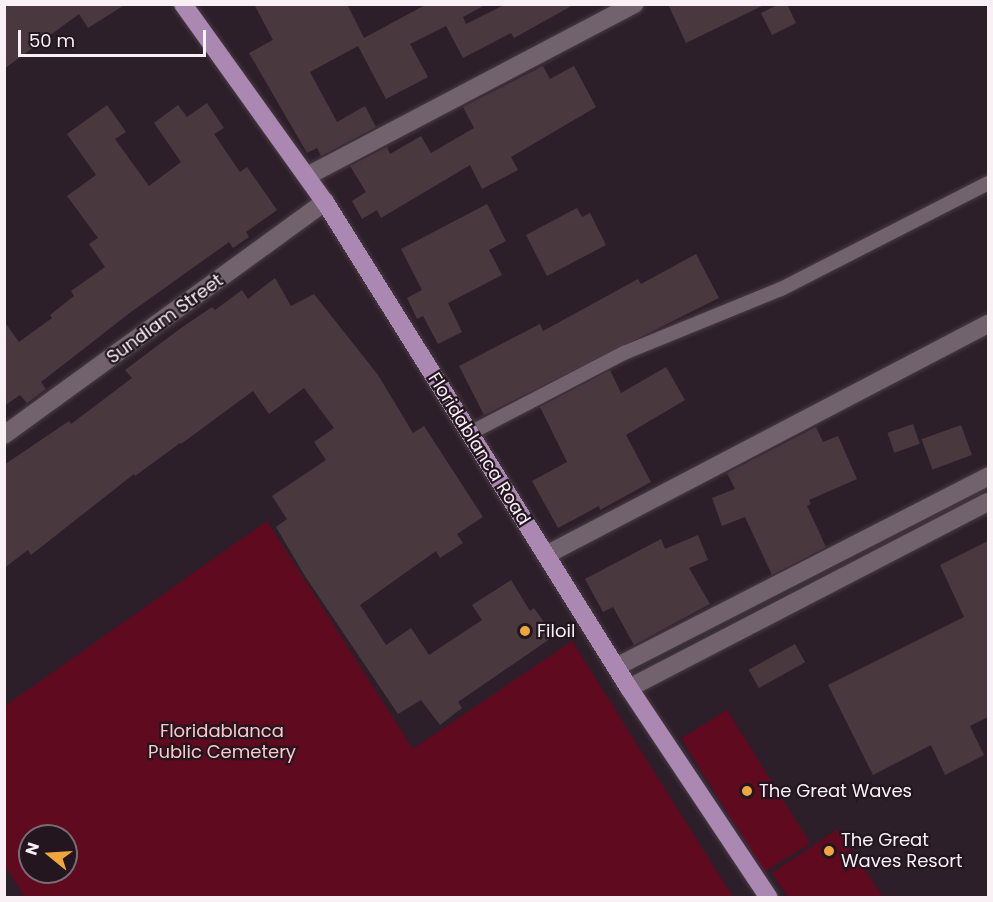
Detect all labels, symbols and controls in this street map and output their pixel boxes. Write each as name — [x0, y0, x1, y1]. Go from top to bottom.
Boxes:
scale bar — [21, 18, 208, 56]
text: 50 m — [29, 28, 75, 53]
street label: Sundiam Street — [103, 270, 227, 368]
street label: Floridablanca Road — [423, 369, 535, 529]
place label: Filoil — [537, 620, 575, 642]
marker: Filoil — [518, 624, 532, 638]
park label: Floridablanca Public Cemetery — [148, 721, 296, 764]
place label: The Great Waves — [759, 780, 912, 802]
marker: The Great Waves — [740, 784, 754, 798]
north arrow — [18, 824, 78, 884]
place label: The Great Waves Resort — [841, 830, 962, 872]
text: N — [20, 840, 45, 858]
marker: The Great Waves Resort — [822, 844, 836, 858]

